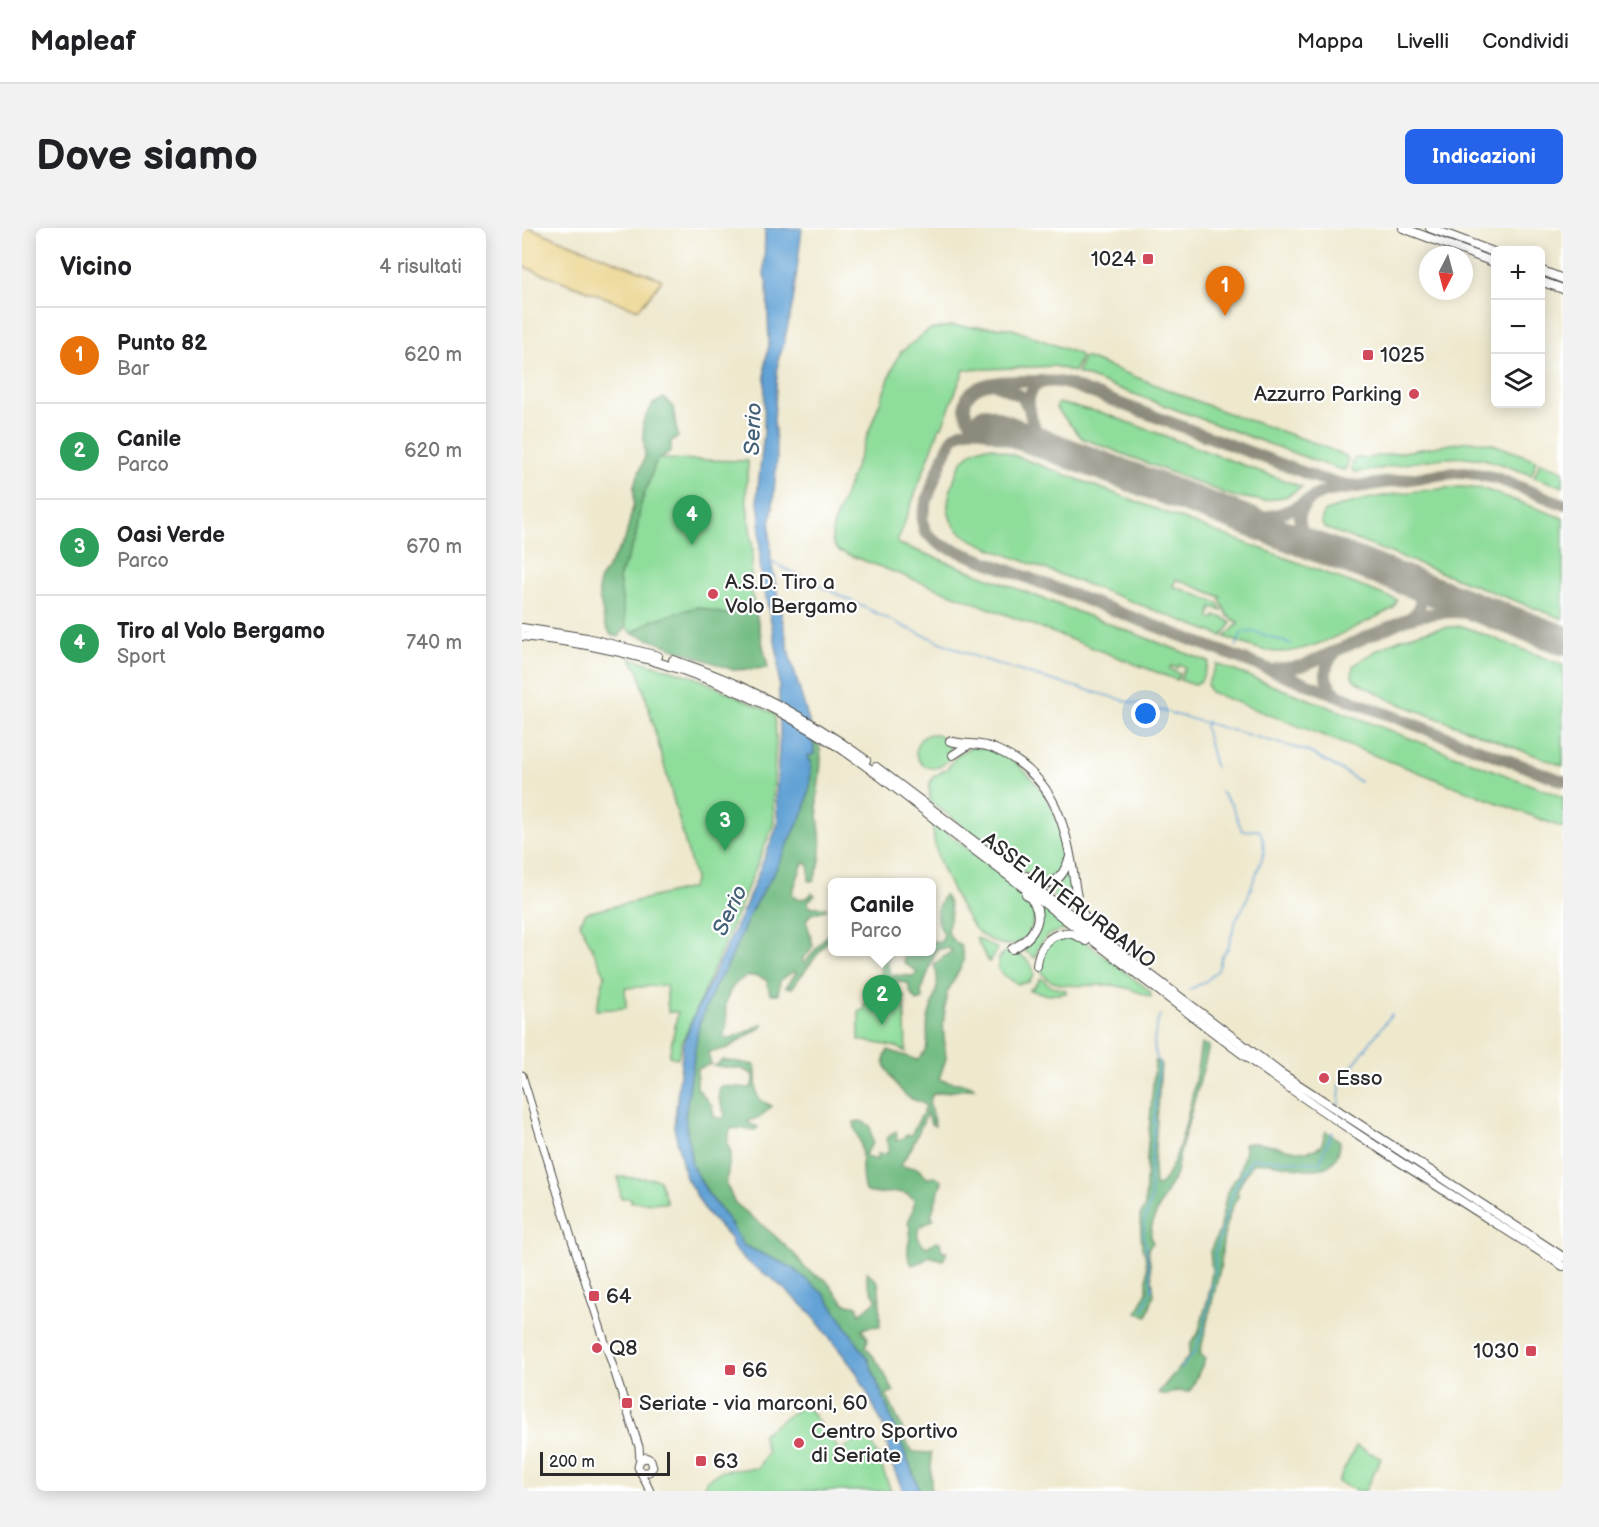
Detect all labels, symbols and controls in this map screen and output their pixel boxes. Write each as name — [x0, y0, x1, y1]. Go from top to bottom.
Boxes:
text: Mapleaf — [30, 25, 136, 58]
text: Mappa — [1297, 29, 1363, 54]
text: Livelli — [1396, 29, 1449, 54]
text: Condividi — [1482, 29, 1569, 54]
button: Indicazioni — [1405, 129, 1563, 184]
text: Dove siamo — [36, 131, 258, 182]
north arrow — [1419, 246, 1473, 300]
map controls — [1491, 246, 1545, 408]
button: + — [1491, 246, 1545, 300]
place label: 1024 — [1091, 247, 1136, 272]
text: Vicino — [60, 252, 132, 283]
marker: 1024 — [1141, 252, 1155, 266]
text: 4 risultati — [379, 255, 462, 279]
pin: 1 — [1206, 266, 1244, 316]
button: − — [1491, 300, 1545, 354]
text: Punto 82 — [117, 330, 207, 357]
text: 1 — [75, 343, 84, 367]
text: 620 m — [404, 343, 462, 367]
place label: 1025 — [1380, 343, 1425, 368]
marker: 1025 — [1361, 348, 1375, 362]
button: layers — [1491, 354, 1545, 408]
text: Bar — [117, 357, 149, 381]
place label: Azzurro Parking — [1254, 382, 1402, 407]
marker: Azzurro Parking — [1407, 387, 1421, 401]
water label: Serio — [739, 402, 768, 456]
text: Canile — [117, 426, 181, 453]
text: 2 — [74, 439, 85, 463]
text: 620 m — [404, 439, 462, 463]
text: Parco — [117, 453, 169, 477]
pin: 4 — [672, 496, 712, 545]
text: Oasi Verde — [117, 522, 225, 549]
text: 3 — [74, 535, 85, 559]
text: 670 m — [406, 535, 462, 559]
text: Parco — [117, 549, 169, 573]
place label: A.S.D. Tiro a Volo Bergamo — [725, 570, 858, 619]
marker: A.S.D. Tiro a Volo Bergamo — [706, 587, 720, 601]
text: Tiro al Volo Bergamo — [117, 618, 325, 645]
text: 4 — [74, 631, 85, 655]
text: 740 m — [406, 631, 462, 655]
text: Sport — [117, 645, 166, 669]
your location — [1131, 699, 1160, 728]
pin: 3 — [706, 802, 744, 851]
street label: ASSE INTERURBANO — [977, 827, 1160, 974]
popup — [828, 878, 936, 956]
water label: Serio — [707, 881, 754, 940]
text: Canile — [850, 892, 914, 919]
text: Parco — [850, 919, 902, 943]
pin: 2 — [862, 976, 902, 1025]
place label: Esso — [1336, 1066, 1383, 1091]
marker: Esso — [1317, 1071, 1331, 1085]
place label: 64 — [606, 1284, 632, 1309]
marker: 64 — [587, 1289, 601, 1303]
place label: Q8 — [609, 1336, 638, 1361]
place label: 1030 — [1473, 1339, 1519, 1364]
marker: Q8 — [590, 1341, 604, 1355]
marker: 1030 — [1524, 1344, 1538, 1358]
place label: 66 — [742, 1358, 768, 1383]
marker: 66 — [723, 1363, 737, 1377]
place label: Seriate - via marconi, 60 — [639, 1391, 868, 1416]
marker: Seriate - via marconi, 60 — [620, 1396, 634, 1410]
place label: Centro Sportivo di Seriate — [811, 1419, 958, 1468]
marker: Centro Sportivo di Seriate — [792, 1436, 806, 1450]
scale bar — [540, 1449, 670, 1476]
place label: 63 — [713, 1449, 739, 1474]
text: 200 m — [549, 1453, 595, 1472]
marker: 63 — [694, 1454, 708, 1468]

